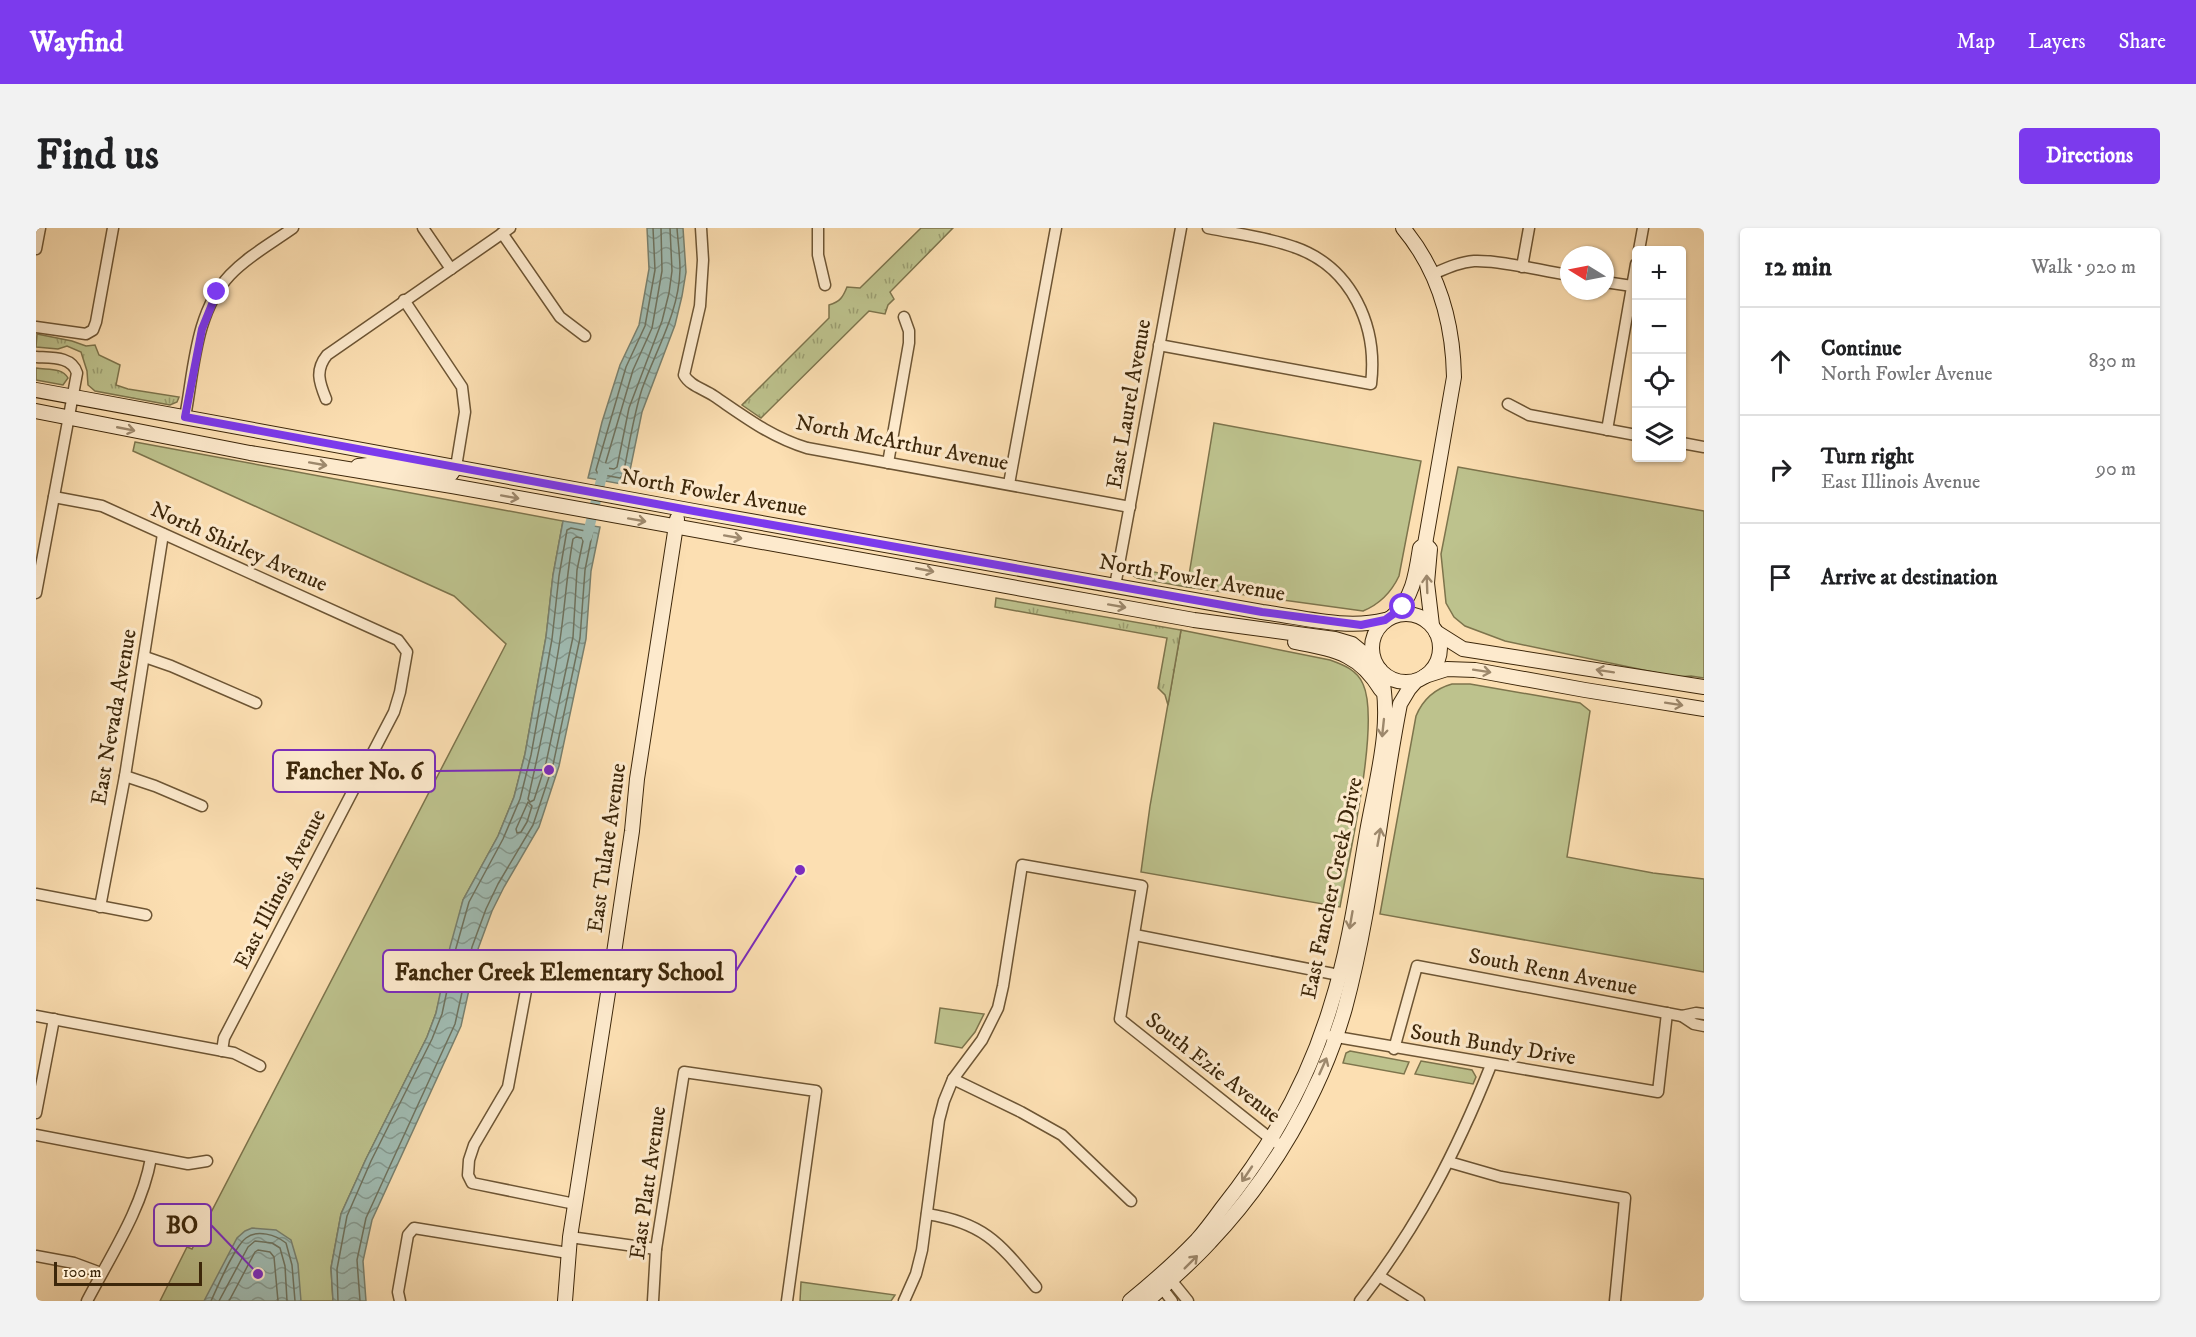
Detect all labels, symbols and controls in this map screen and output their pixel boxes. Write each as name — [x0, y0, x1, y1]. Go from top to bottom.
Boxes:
text: Wayfind — [30, 25, 123, 60]
text: Map — [1956, 29, 1995, 55]
text: Layers — [2028, 29, 2086, 55]
text: Share — [2119, 29, 2166, 55]
button: Directions — [2019, 128, 2160, 184]
text: Find us — [36, 130, 159, 182]
north arrow — [1560, 246, 1614, 300]
map controls — [1632, 246, 1686, 462]
button: + — [1632, 246, 1686, 300]
text: 12 min — [1764, 251, 1832, 284]
text: Walk · 920 m — [2031, 255, 2136, 280]
route end — [203, 278, 229, 304]
button: − — [1632, 300, 1686, 354]
street label: East Laurel Avenue — [1101, 317, 1157, 491]
text: Continue — [1821, 335, 1902, 362]
icon: ahead — [1764, 345, 1797, 378]
text: 830 m — [2088, 349, 2136, 374]
button: locate — [1632, 354, 1686, 408]
text: North Fowler Avenue — [1821, 362, 1993, 387]
button: layers — [1632, 408, 1686, 462]
street label: North McArthur Avenue — [793, 409, 1011, 477]
one-way arrow — [116, 424, 136, 435]
text: Turn right — [1821, 443, 1914, 470]
icon: right — [1764, 453, 1797, 486]
text: 90 m — [2096, 457, 2136, 482]
one-way arrow — [308, 459, 327, 470]
street label: North Fowler Avenue — [619, 463, 809, 523]
text: East Illinois Avenue — [1821, 470, 1980, 495]
one-way arrow — [500, 492, 520, 503]
street label: North Shirley Avenue — [146, 496, 332, 598]
one-way arrow — [626, 515, 646, 526]
one-way arrow — [723, 532, 743, 543]
street label: North Fowler Avenue — [1097, 548, 1287, 608]
icon: arrive — [1764, 561, 1797, 594]
text: Arrive at destination — [1821, 564, 1998, 591]
one-way arrow — [915, 565, 935, 576]
one-way arrow — [1422, 574, 1433, 594]
route start — [1389, 593, 1415, 619]
one-way arrow — [1107, 601, 1126, 612]
street label: East Nevada Avenue — [85, 627, 143, 807]
one-way arrow — [1595, 665, 1615, 676]
one-way arrow — [1472, 666, 1492, 677]
one-way arrow — [1664, 699, 1684, 710]
one-way arrow — [1377, 718, 1388, 738]
callout: Fancher No. 6 — [273, 750, 435, 792]
text: Fancher No. 6 — [285, 757, 424, 787]
street label: East Tulare Avenue — [582, 761, 632, 935]
street label: East Fancher Creek Drive — [1295, 775, 1369, 1001]
street label: East Illinois Avenue — [228, 805, 332, 973]
one-way arrow — [1374, 828, 1385, 847]
one-way arrow — [1345, 910, 1356, 930]
street label: South Renn Avenue — [1467, 942, 1639, 1002]
callout: Fancher Creek Elementary School — [383, 950, 736, 992]
text: Fancher Creek Elementary School — [395, 958, 724, 988]
street label: South Ezie Avenue — [1140, 1007, 1286, 1129]
street label: South Bundy Drive — [1408, 1019, 1578, 1071]
one-way arrow — [1318, 1057, 1330, 1075]
street label: East Platt Avenue — [624, 1104, 672, 1262]
one-way arrow — [1241, 1165, 1253, 1182]
callout: BO — [154, 1204, 211, 1246]
text: BO — [166, 1211, 198, 1241]
one-way arrow — [1183, 1255, 1198, 1270]
scale bar — [54, 1259, 202, 1286]
text: 100 m — [63, 1262, 102, 1282]

